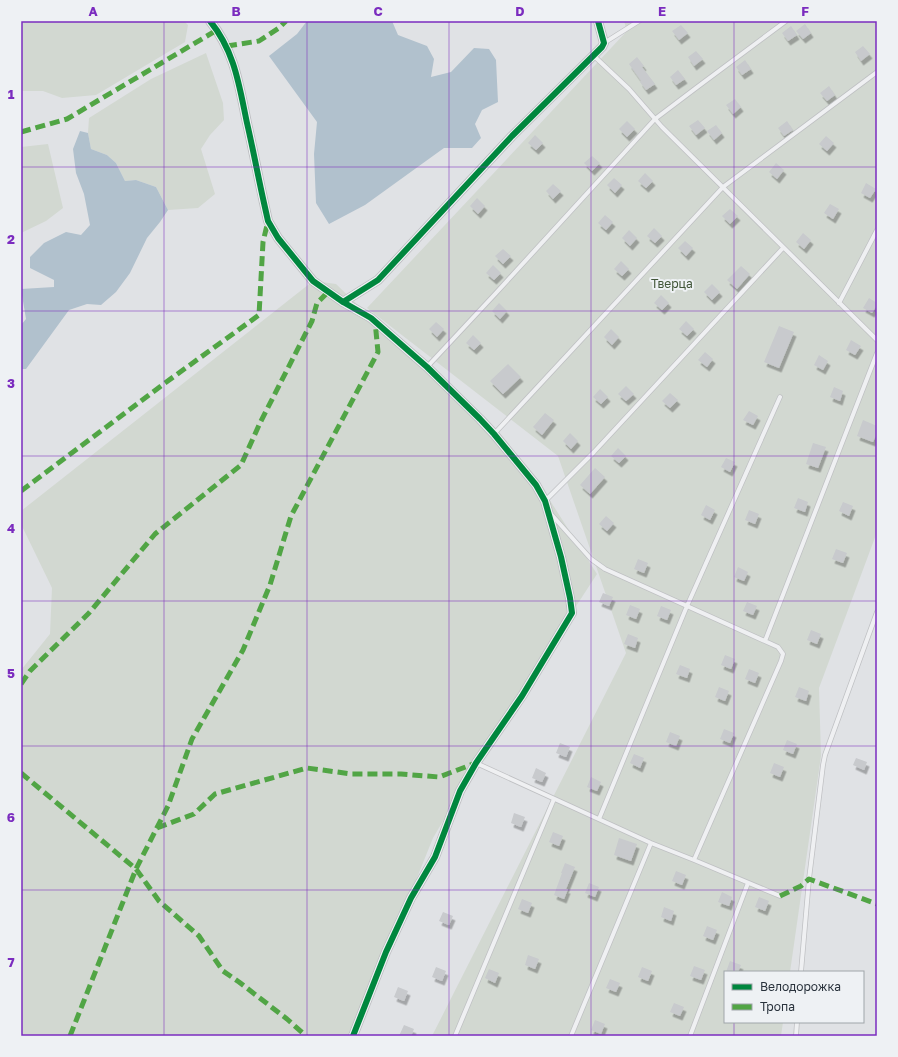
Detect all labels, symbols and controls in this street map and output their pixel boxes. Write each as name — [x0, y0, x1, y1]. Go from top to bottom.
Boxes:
text: A — [88, 3, 98, 19]
text: B — [231, 3, 241, 19]
text: C — [373, 3, 383, 19]
text: D — [515, 3, 525, 19]
text: E — [658, 3, 666, 19]
text: F — [801, 3, 809, 19]
text: 1 — [8, 86, 15, 102]
text: 2 — [7, 231, 15, 247]
park label: Тверца — [651, 276, 693, 291]
text: 3 — [7, 375, 15, 391]
text: 4 — [7, 520, 15, 536]
text: 5 — [7, 665, 15, 681]
text: 6 — [7, 809, 15, 825]
text: 7 — [7, 954, 15, 970]
legend — [724, 971, 864, 1023]
text: Велодорожка — [760, 979, 841, 994]
text: Тропа — [760, 999, 795, 1014]

